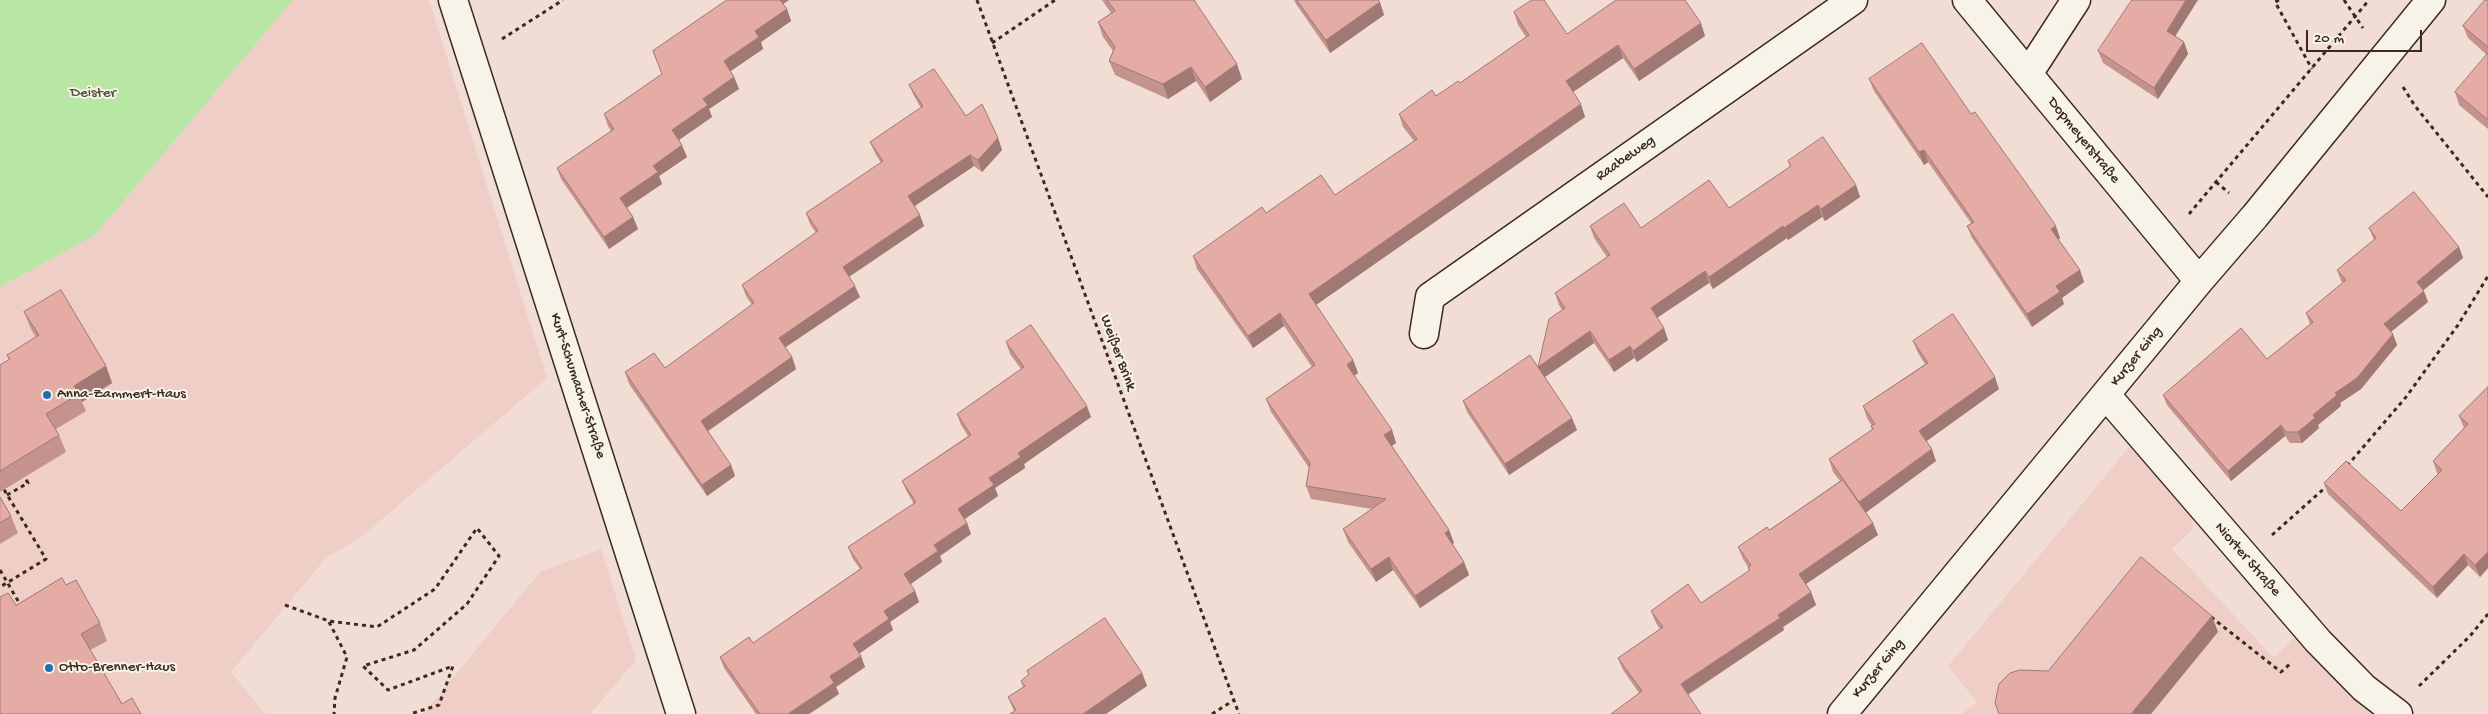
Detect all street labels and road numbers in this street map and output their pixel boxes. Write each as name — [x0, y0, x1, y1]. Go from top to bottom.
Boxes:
street label: Dopmeyerstraße — [2043, 94, 2123, 188]
street label: Raabeweg — [1593, 132, 1659, 186]
street label: Kurt-Schumacher-Straße — [545, 311, 609, 461]
street label: Weißer Brink — [1095, 313, 1139, 393]
street label: Kurzer Ging — [2107, 323, 2167, 391]
street label: Niorter Straße — [2210, 519, 2284, 601]
street label: Kurzer Ging — [1849, 636, 1909, 702]

